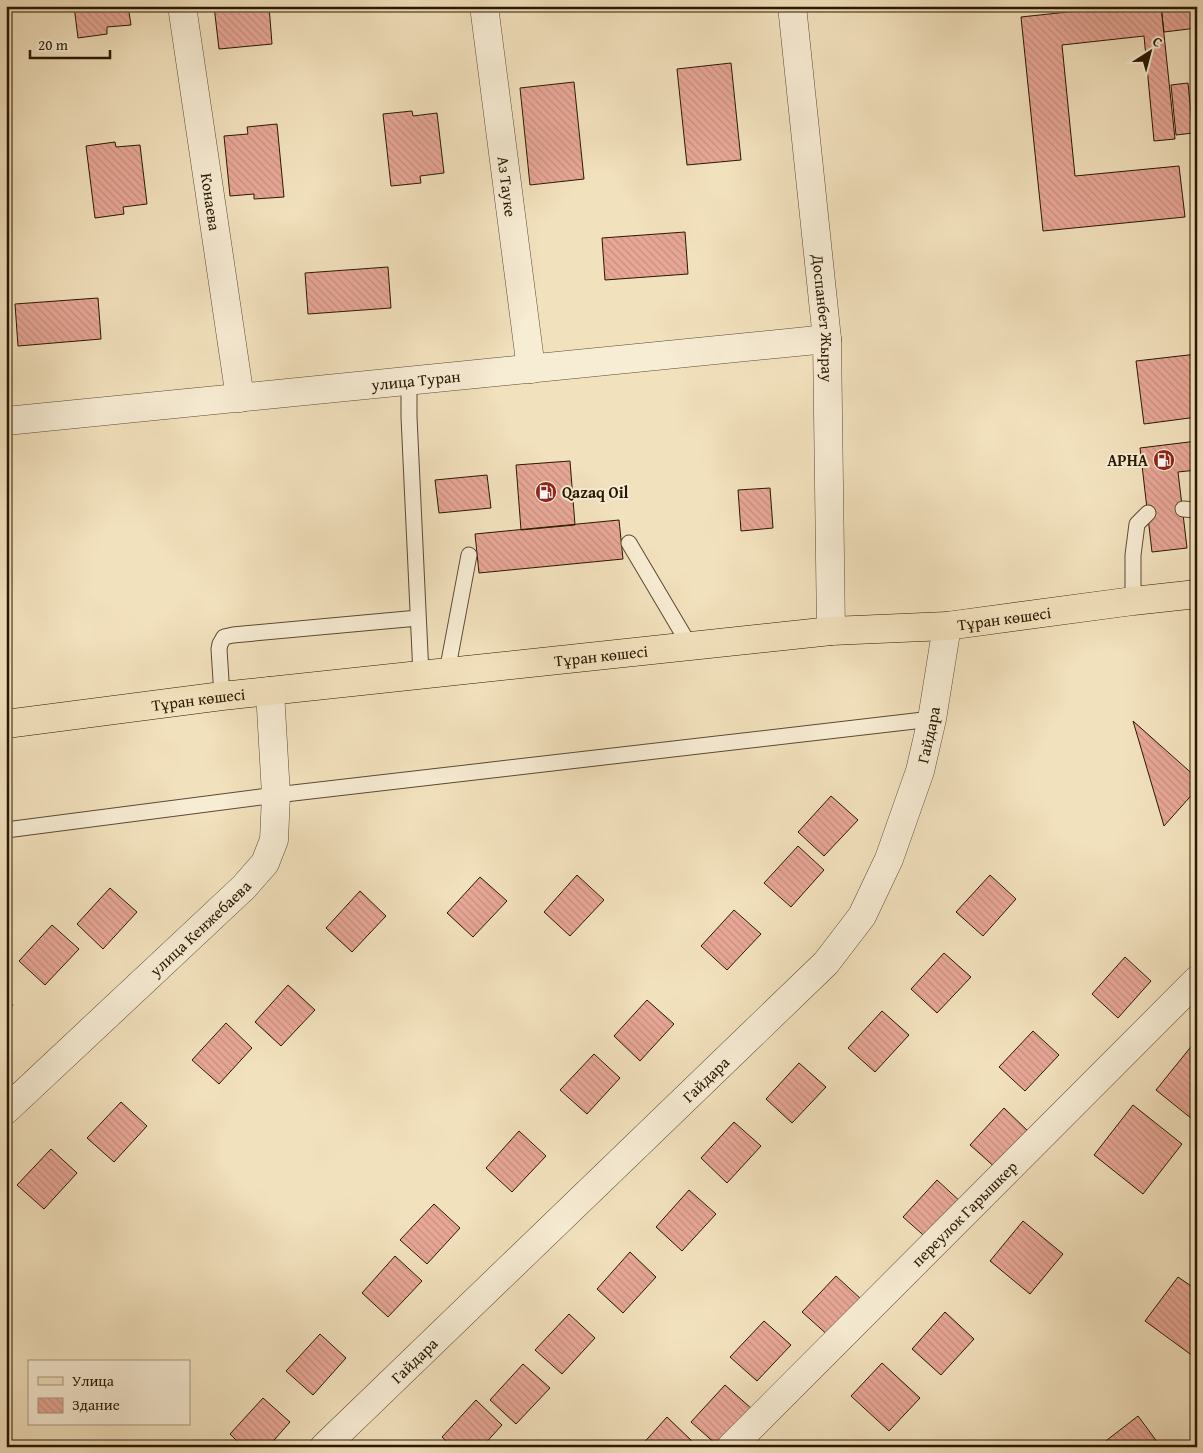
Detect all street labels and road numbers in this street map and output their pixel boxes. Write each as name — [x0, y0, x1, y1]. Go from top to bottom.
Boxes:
street label: Аз Тауке — [492, 155, 523, 218]
street label: Конаева — [195, 171, 227, 233]
street label: Доспанбет Жырау — [806, 252, 840, 382]
street label: улица Туран — [369, 364, 462, 397]
street label: Тұран көшесі — [956, 600, 1053, 636]
street label: Тұран көшесі — [553, 639, 650, 672]
street label: Тұран көшесі — [150, 682, 247, 717]
street label: Гайдара — [910, 704, 946, 766]
street label: улица Кенжебаева — [143, 875, 257, 982]
street label: Гайдара — [677, 1050, 735, 1108]
street label: переулок Гарышкер — [906, 1155, 1023, 1272]
street label: Гайдара — [385, 1331, 443, 1389]

